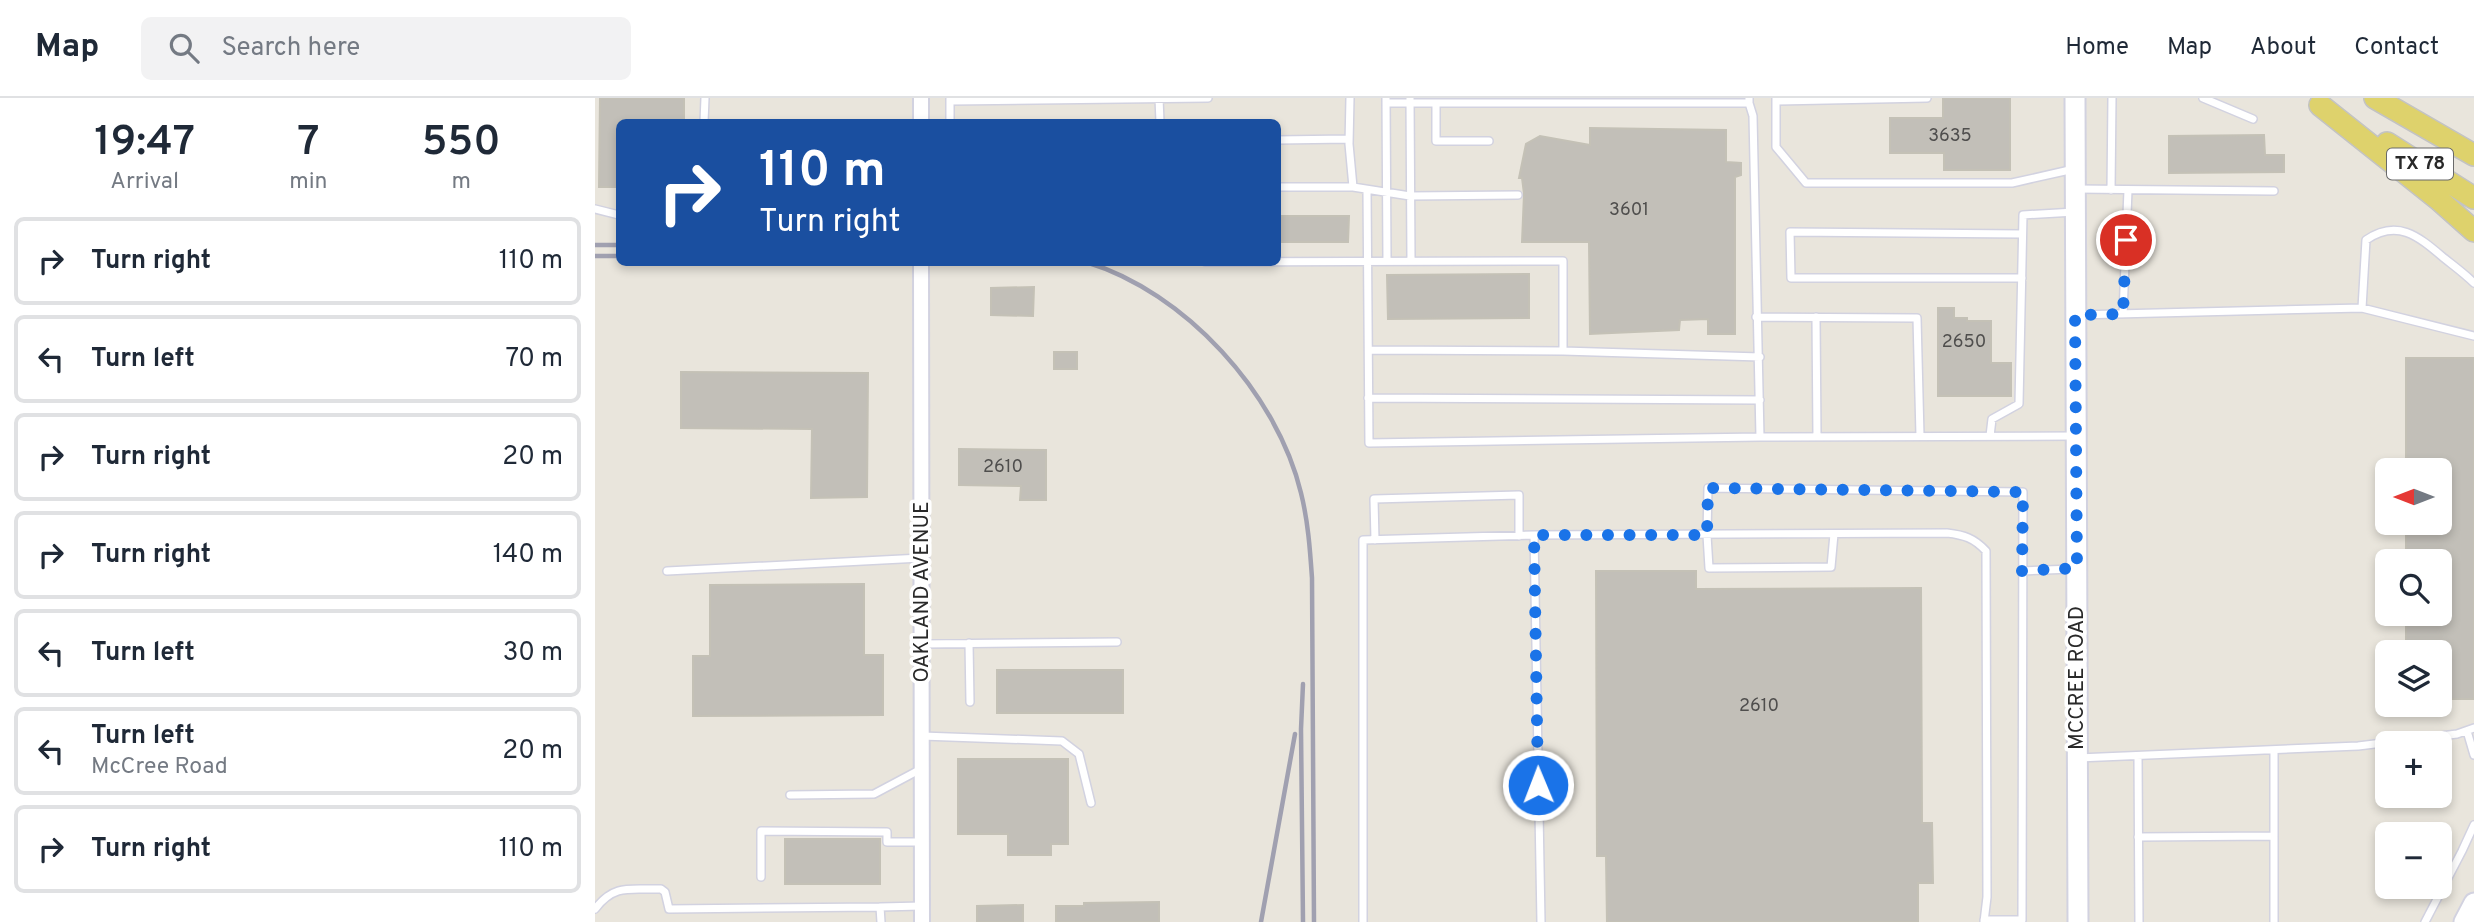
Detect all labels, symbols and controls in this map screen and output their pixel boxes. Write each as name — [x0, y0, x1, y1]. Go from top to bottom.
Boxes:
search box — [141, 17, 631, 80]
text: Map — [35, 27, 99, 69]
icon: search — [165, 29, 203, 67]
text: Search here — [221, 32, 360, 65]
text: Home — [2065, 33, 2129, 63]
text: Map — [2167, 33, 2212, 63]
text: About — [2250, 33, 2316, 63]
text: Contact — [2354, 33, 2439, 63]
text: 19:47 — [94, 117, 195, 170]
text: 7 — [297, 117, 320, 170]
text: 550 — [422, 117, 501, 170]
house number: 3635 — [1928, 125, 1972, 148]
text: 110 m — [759, 142, 886, 204]
icon: right — [644, 147, 735, 238]
road number: TX 78 — [2387, 148, 2453, 180]
text: Arrival — [110, 168, 179, 197]
text: min — [289, 168, 328, 197]
text: m — [452, 168, 471, 197]
house number: 3601 — [1609, 199, 1649, 222]
text: Turn right — [759, 203, 901, 243]
pin — [2096, 210, 2156, 270]
icon: arrive — [2107, 221, 2145, 259]
icon: right — [32, 242, 70, 280]
text: Turn right — [91, 245, 211, 278]
text: 110 m — [499, 245, 563, 278]
house number: 2650 — [1942, 331, 1986, 354]
icon: left — [32, 340, 70, 378]
text: Turn left — [91, 343, 195, 376]
text: 70 m — [505, 343, 563, 376]
icon: right — [32, 438, 70, 476]
text: Turn right — [91, 441, 211, 474]
text: 20 m — [502, 441, 563, 474]
house number: 2610 — [983, 456, 1023, 479]
north arrow — [2375, 458, 2452, 536]
map controls — [2375, 458, 2452, 899]
street label: OAKLAND AVENUE — [909, 501, 936, 683]
icon: right — [32, 536, 70, 574]
text: Turn right — [91, 539, 211, 572]
text: 140 m — [493, 539, 563, 572]
button: search — [2375, 549, 2452, 626]
street label: MCCREE ROAD — [2064, 606, 2091, 750]
icon: left — [32, 634, 70, 672]
text: Turn left — [91, 637, 195, 670]
text: 30 m — [503, 637, 563, 670]
button: layers — [2375, 640, 2452, 717]
house number: 2610 — [1739, 695, 1779, 718]
text: Turn left — [91, 720, 195, 753]
button: + — [2375, 731, 2452, 808]
icon: left — [32, 732, 70, 770]
text: 20 m — [502, 735, 563, 768]
position arrow — [1501, 748, 1575, 822]
text: McCree Road — [91, 753, 228, 782]
button: − — [2375, 822, 2452, 899]
icon: right — [32, 830, 70, 868]
text: Turn right — [91, 833, 211, 866]
text: 110 m — [499, 833, 563, 866]

